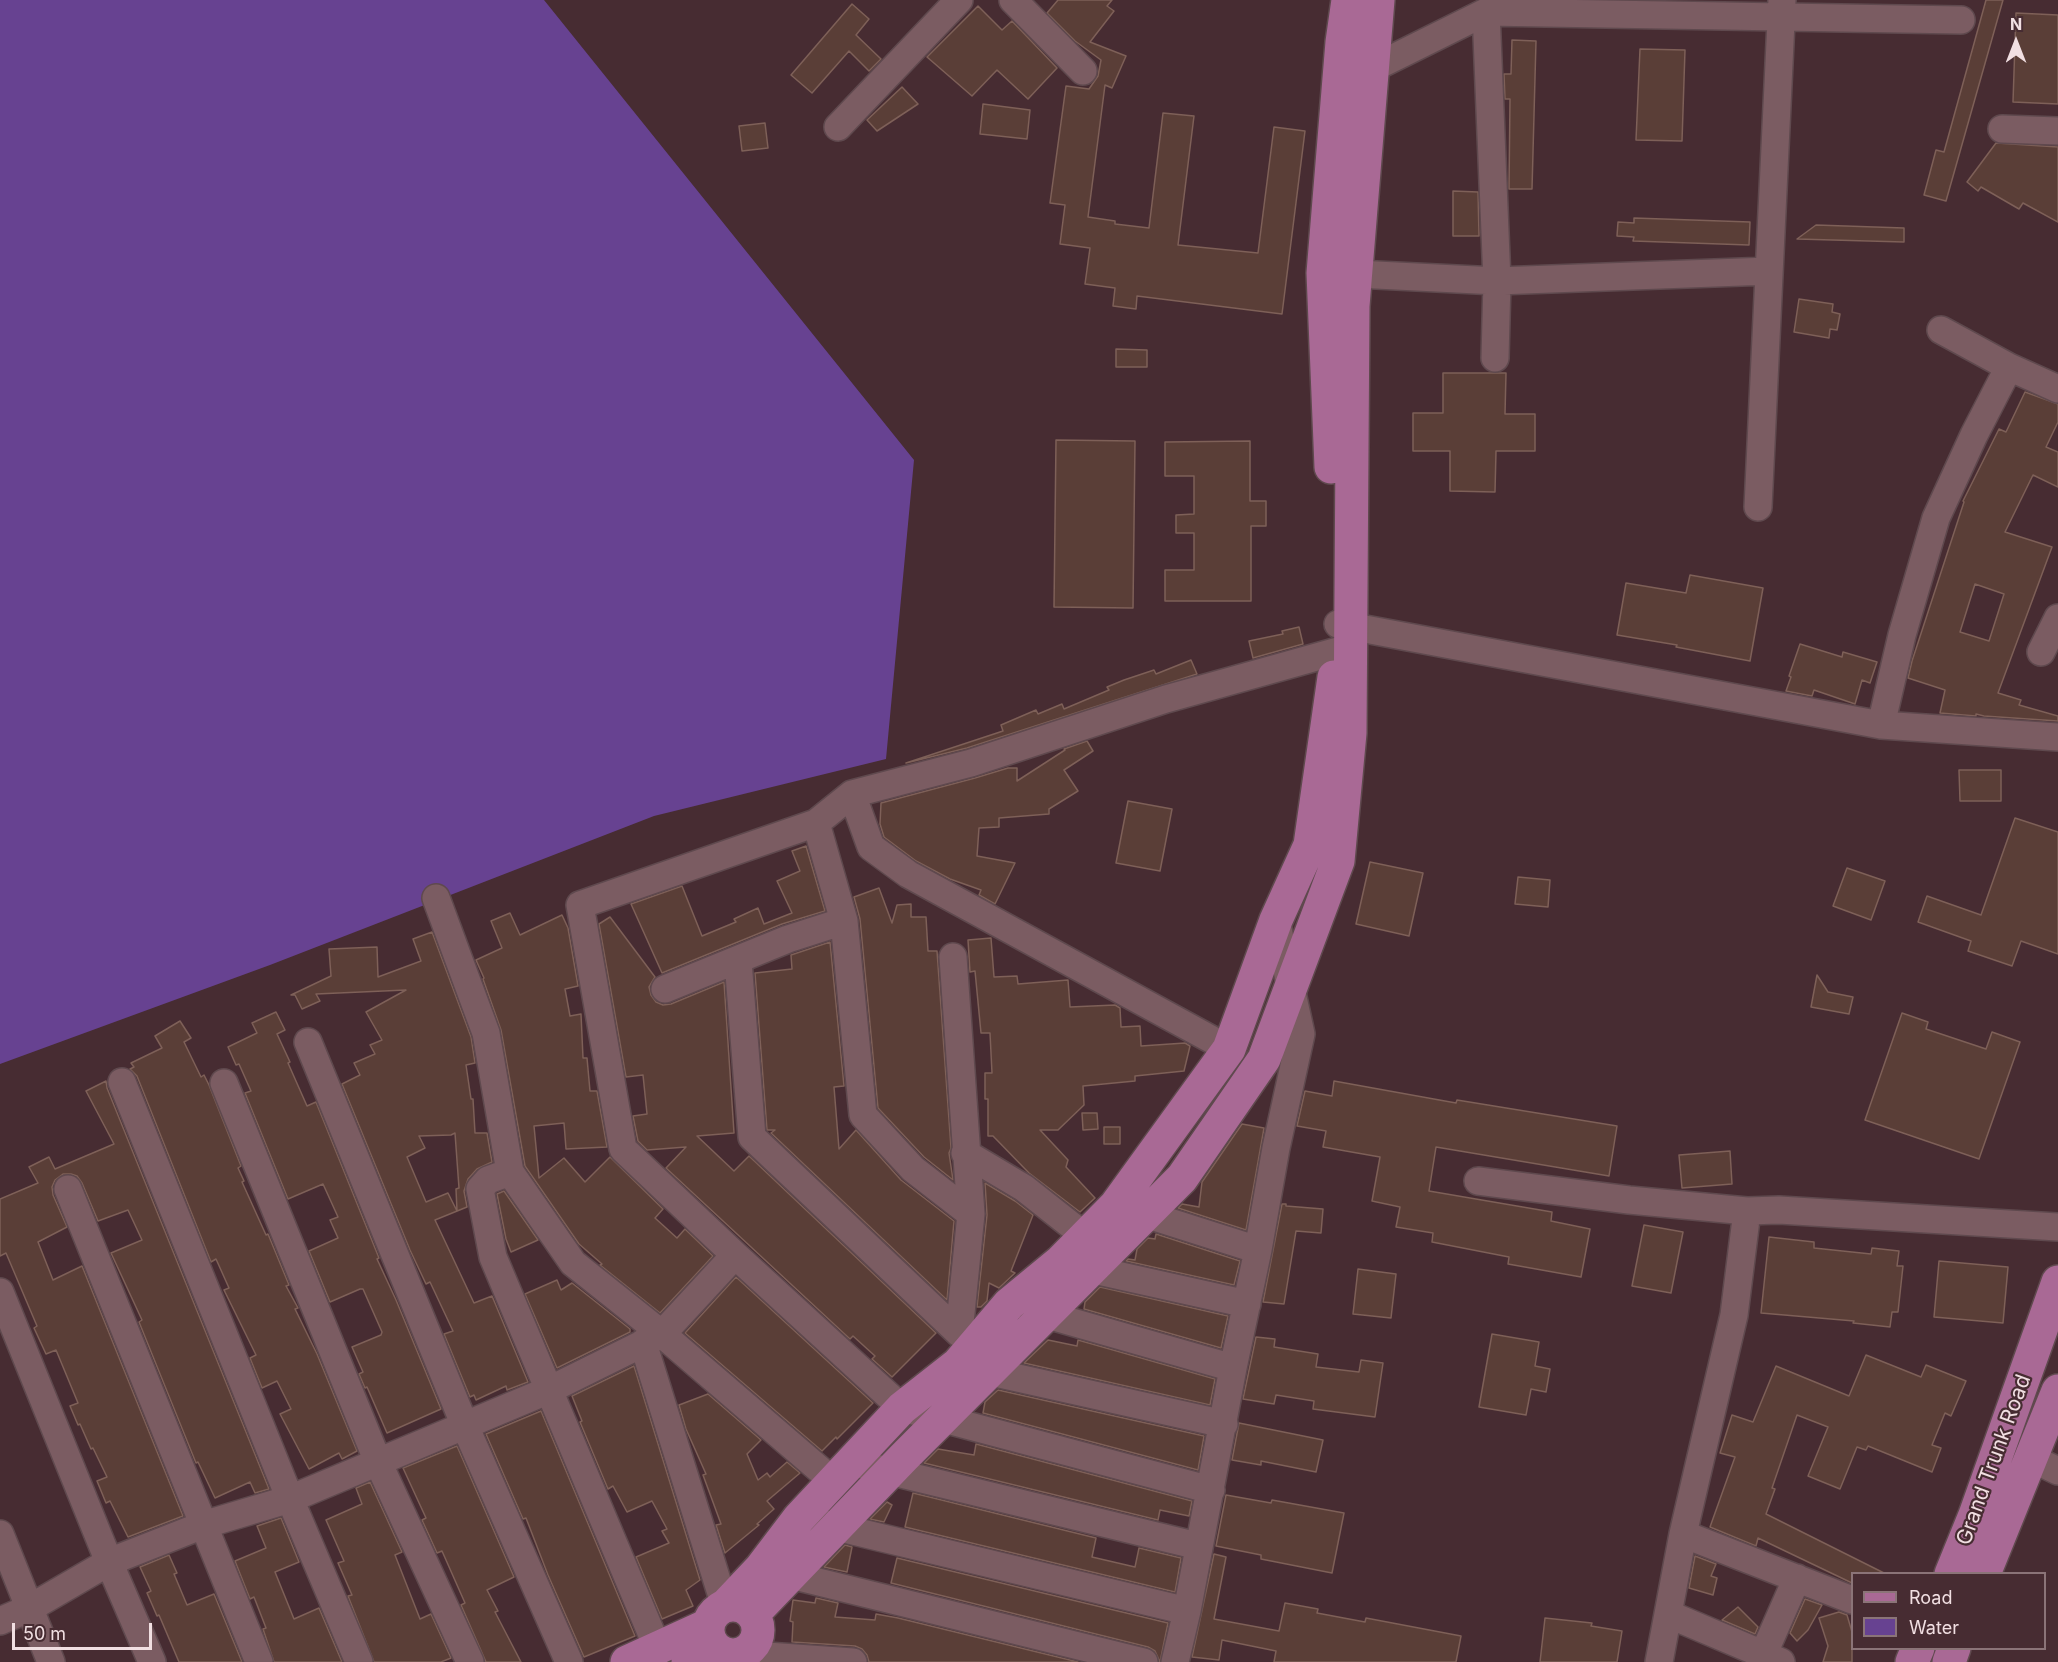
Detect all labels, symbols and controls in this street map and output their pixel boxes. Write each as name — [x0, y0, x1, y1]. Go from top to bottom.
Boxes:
north arrow — [1986, 12, 2046, 72]
text: N — [2010, 14, 2022, 34]
street label: Grand Trunk Road — [1951, 1371, 2037, 1549]
legend — [1851, 1572, 2046, 1650]
text: Road — [1909, 1587, 1952, 1608]
scale bar — [15, 1611, 154, 1649]
text: Water — [1909, 1617, 1959, 1638]
text: 50 m — [23, 1623, 66, 1644]

